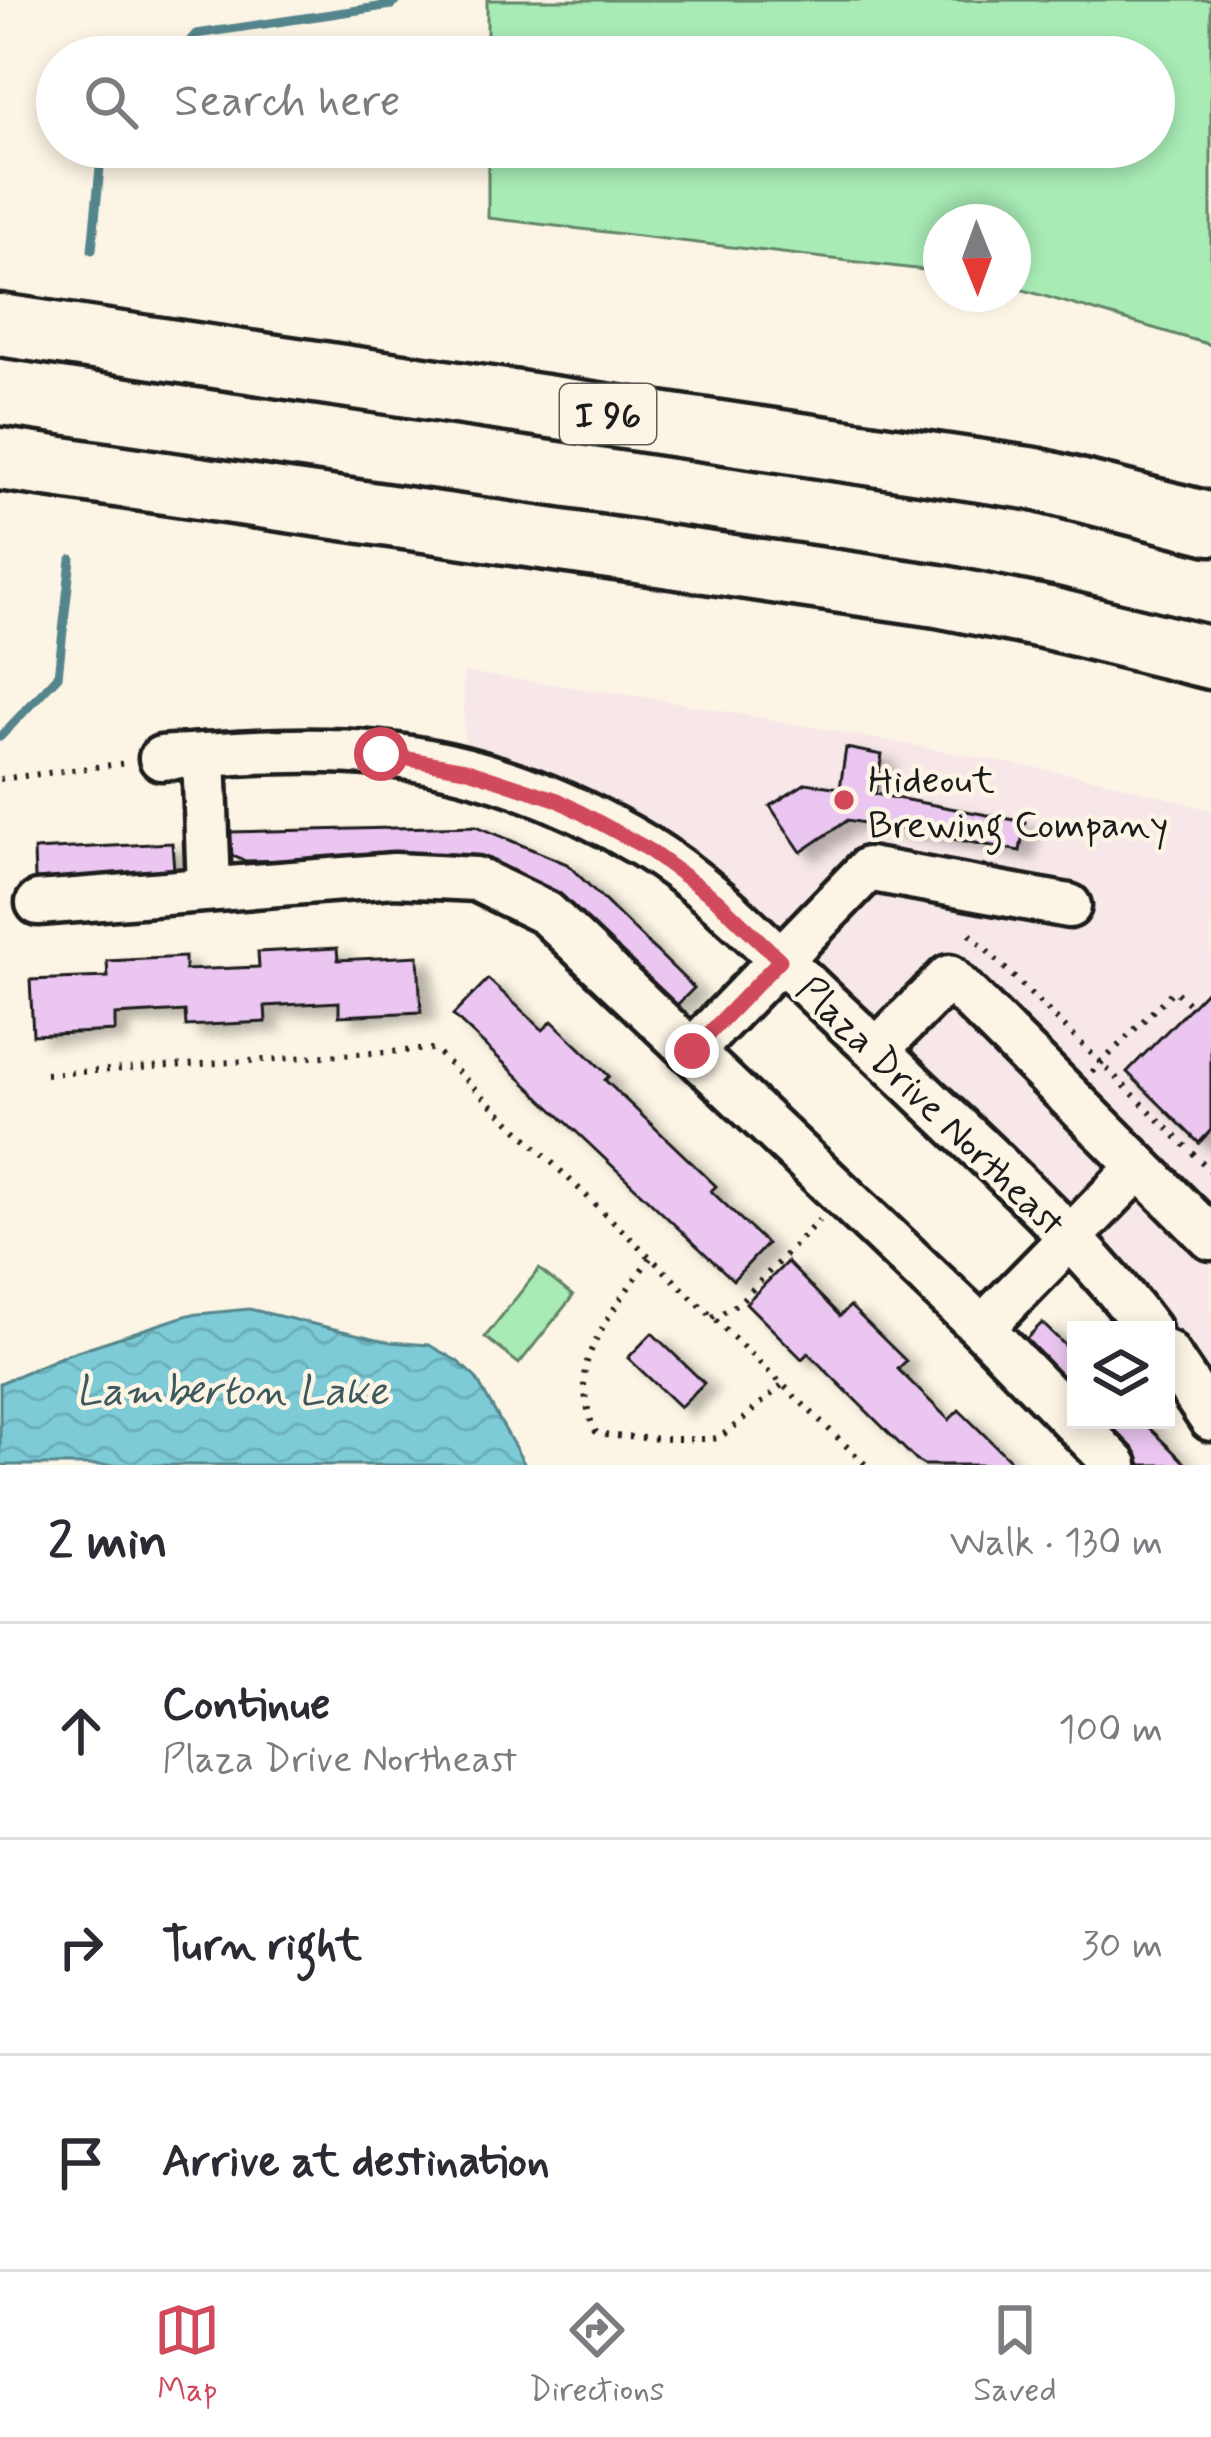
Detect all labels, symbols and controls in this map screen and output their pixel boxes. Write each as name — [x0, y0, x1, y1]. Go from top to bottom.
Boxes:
search box — [36, 36, 1175, 168]
icon: search — [78, 69, 144, 135]
text: Search here — [174, 73, 401, 132]
north arrow — [923, 204, 1031, 312]
road number: I 96 — [560, 384, 656, 444]
route start — [354, 727, 408, 781]
place label: Hideout Brewing Company — [868, 756, 1169, 855]
marker: Hideout Brewing Company — [831, 787, 857, 813]
street label: Plaza Drive Northeast — [784, 966, 1075, 1249]
route end — [665, 1024, 719, 1078]
map controls — [1067, 1321, 1175, 1429]
button: layers — [1067, 1321, 1175, 1429]
water label: Lamberton Lake — [76, 1365, 389, 1420]
text: 2 min — [48, 1510, 168, 1576]
text: Walk · 130 m — [950, 1518, 1163, 1569]
text: Continue — [162, 1676, 330, 1735]
icon: ahead — [48, 1698, 114, 1764]
text: 100 m — [1058, 1705, 1163, 1756]
text: Plaza Drive Northeast — [162, 1735, 517, 1786]
icon: right — [48, 1914, 114, 1980]
text: Turn right — [162, 1917, 362, 1976]
text: 30 m — [1081, 1921, 1163, 1972]
icon: arrive — [48, 2130, 114, 2196]
text: Arrive at destination — [162, 2133, 550, 2192]
tab: Map — [154, 2297, 220, 2413]
tab: Directions — [529, 2297, 665, 2413]
tab: Saved — [973, 2297, 1057, 2413]

